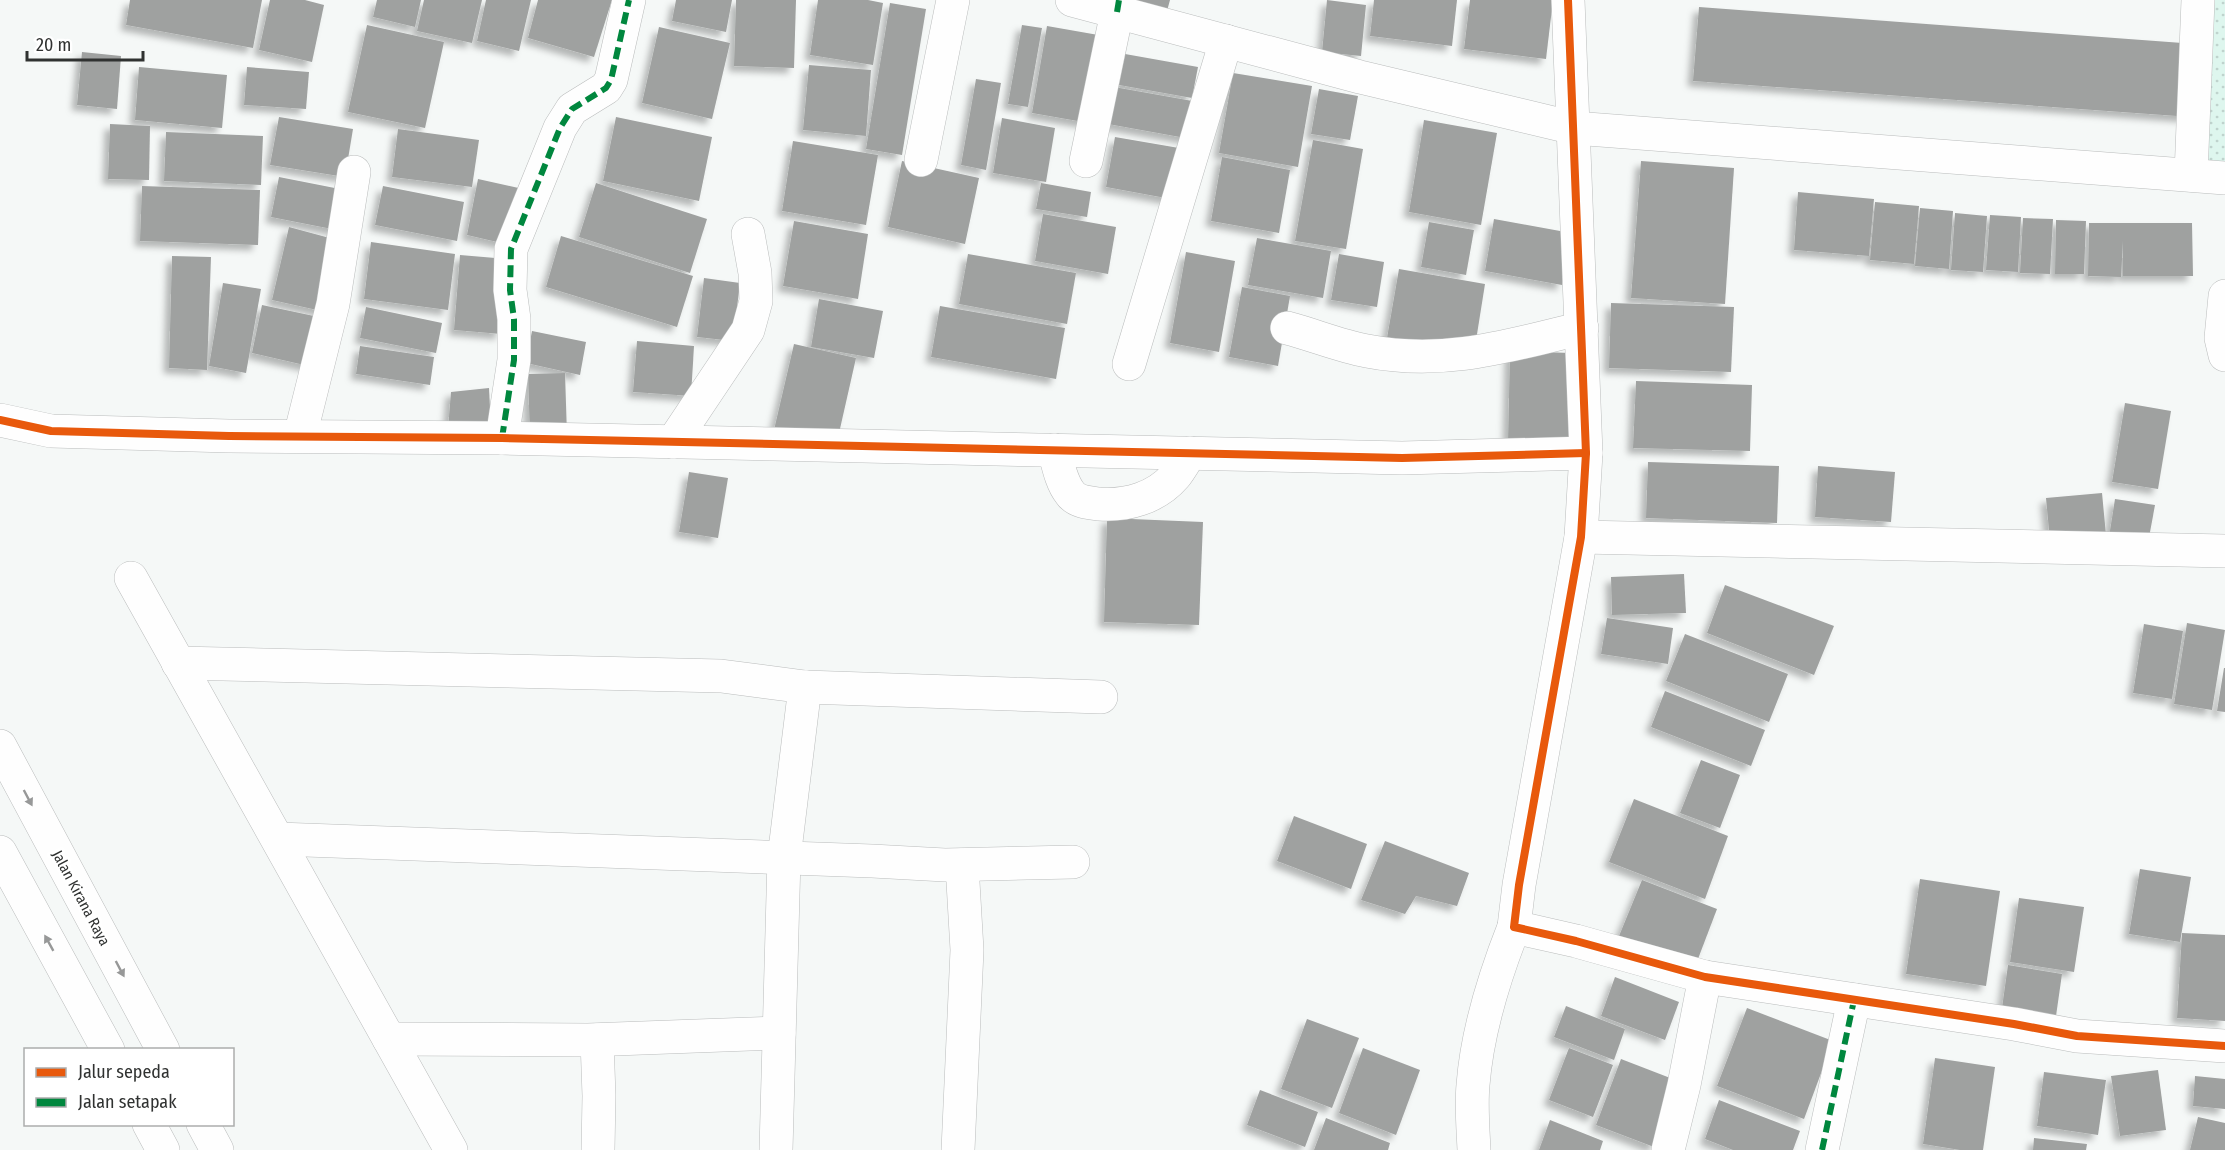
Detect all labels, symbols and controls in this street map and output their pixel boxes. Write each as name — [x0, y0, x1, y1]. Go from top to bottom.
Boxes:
scale bar — [27, 24, 142, 62]
text: 20 m — [36, 34, 71, 56]
one-way arrow — [23, 789, 33, 806]
street label: Jalan Kirana Raya — [48, 847, 114, 949]
one-way arrow — [44, 935, 55, 951]
one-way arrow — [115, 961, 125, 978]
legend — [24, 1048, 234, 1126]
text: Jalur sepeda — [78, 1061, 170, 1083]
text: Jalan setapak — [78, 1091, 177, 1113]

